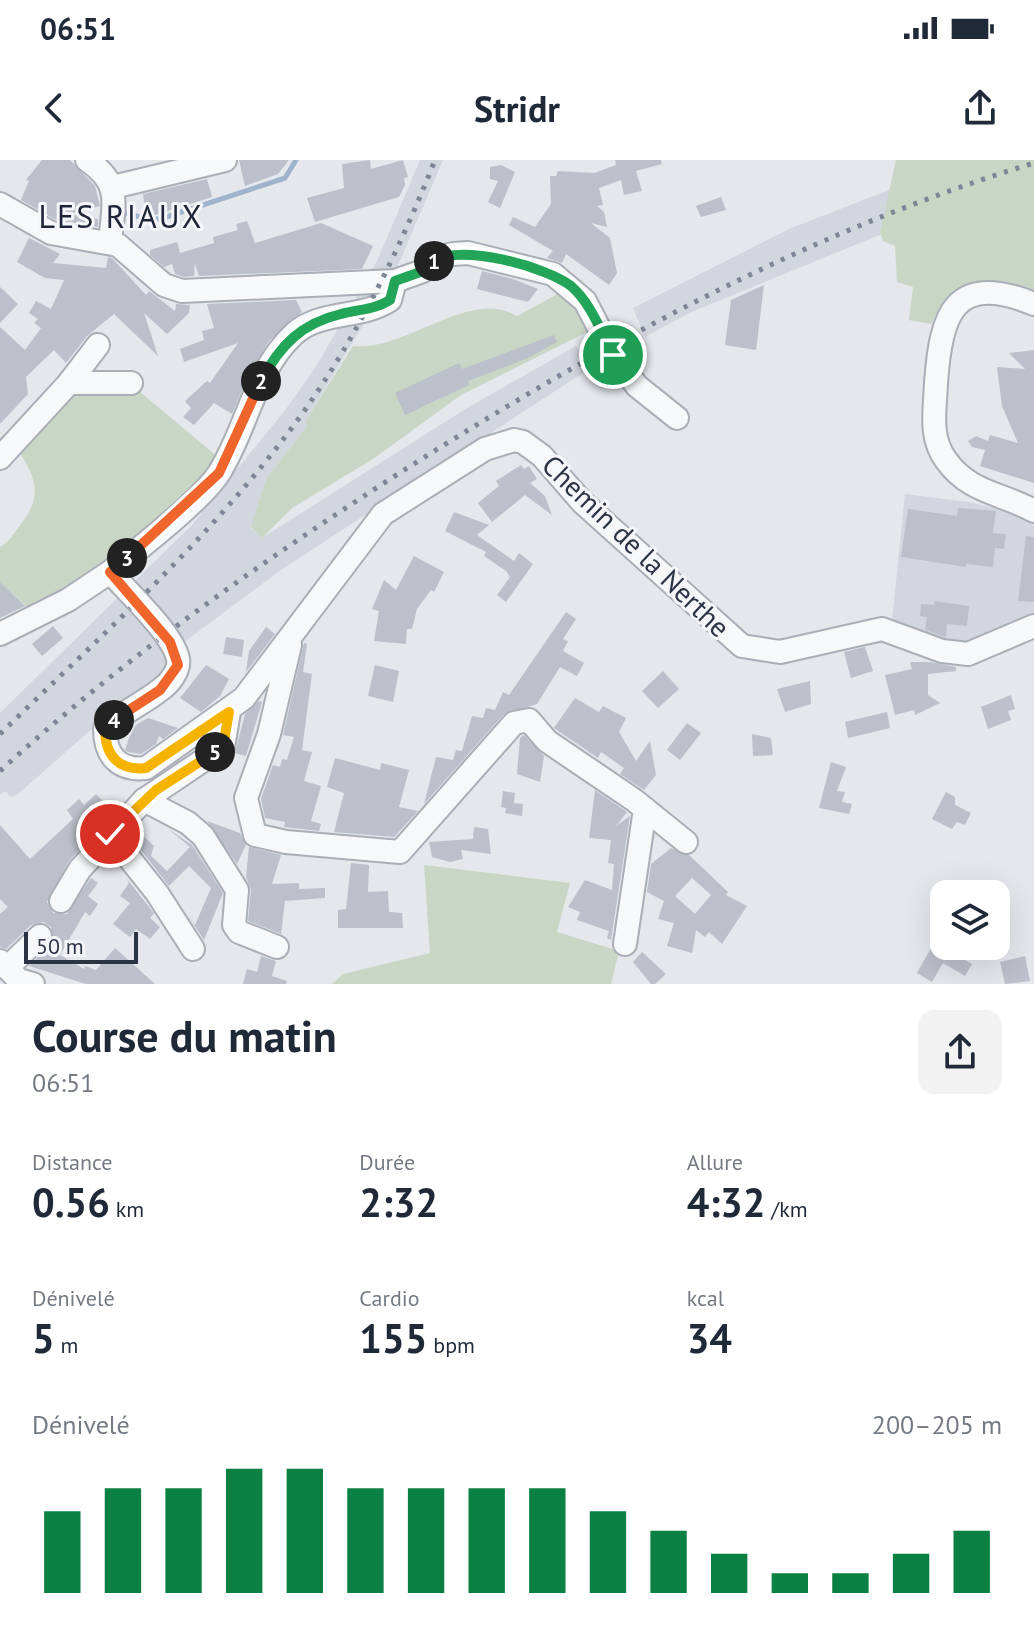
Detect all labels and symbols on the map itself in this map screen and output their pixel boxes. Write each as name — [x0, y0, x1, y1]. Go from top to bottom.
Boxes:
district label: LES RIAUX — [39, 195, 203, 237]
pin: 1 — [414, 241, 454, 281]
pin — [579, 321, 647, 389]
pin: 2 — [241, 361, 281, 401]
street label: Chemin de la Nerthe — [535, 446, 738, 645]
pin: 3 — [107, 538, 147, 578]
pin: 4 — [94, 700, 134, 740]
pin: 5 — [195, 732, 235, 772]
pin — [76, 800, 144, 868]
scale bar — [24, 928, 138, 964]

